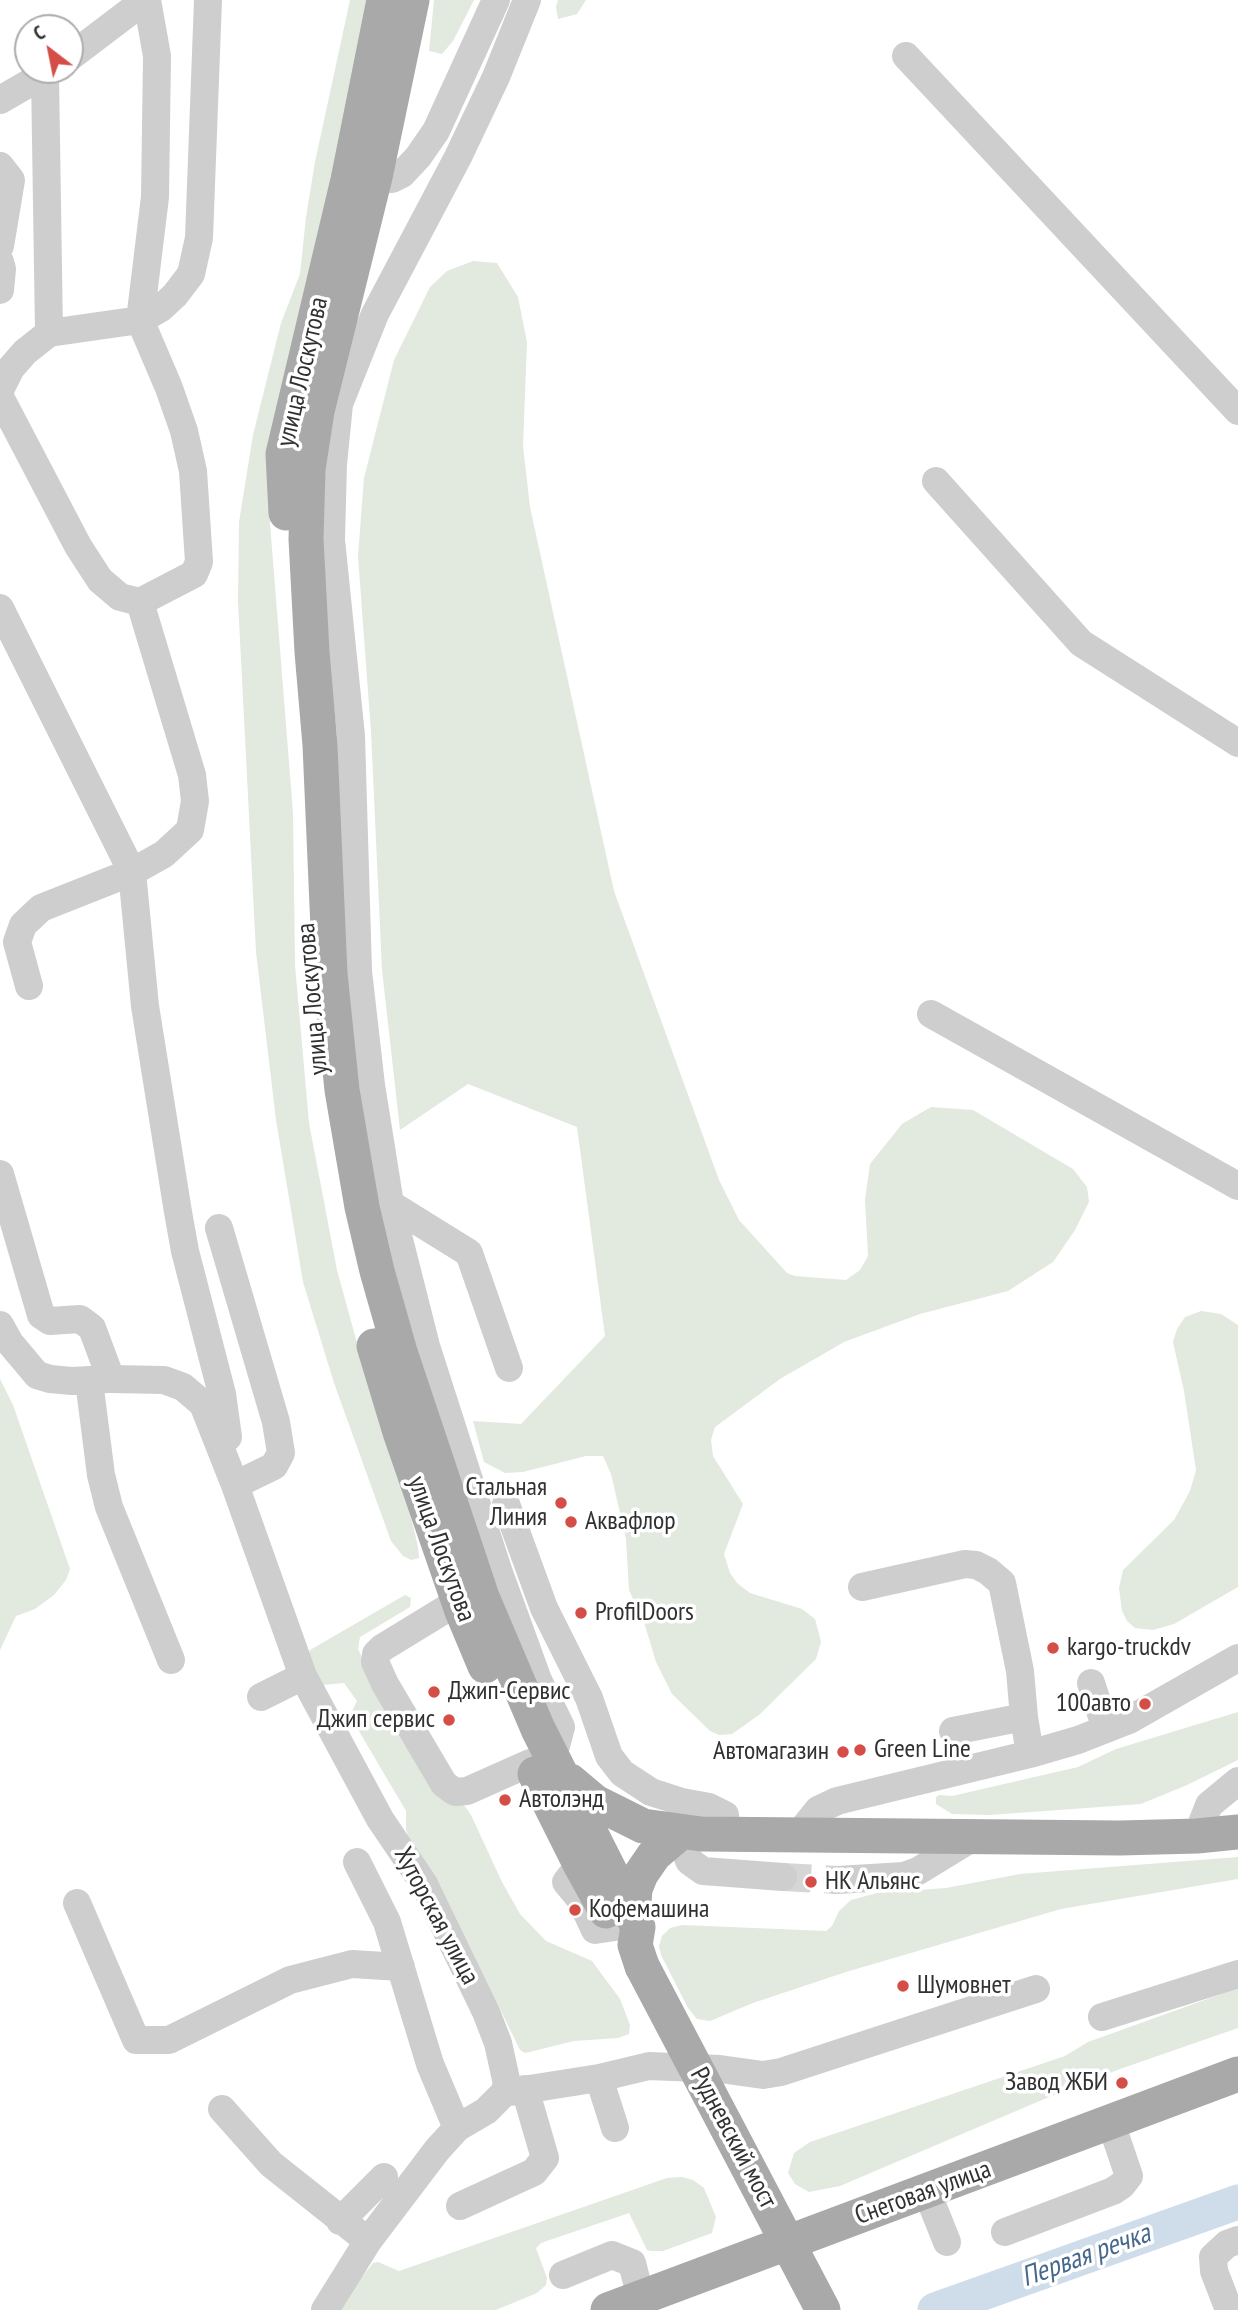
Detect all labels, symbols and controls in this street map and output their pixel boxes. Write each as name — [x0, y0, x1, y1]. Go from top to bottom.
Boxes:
north arrow — [14, 14, 84, 84]
text: С — [29, 20, 49, 45]
street label: улица Лоскутова — [271, 294, 335, 450]
street label: улица Лоскутова — [291, 922, 335, 1076]
street label: улица Лоскутова — [400, 1472, 482, 1626]
place label: Стальная Линия — [466, 1472, 547, 1534]
marker: Стальная Линия — [553, 1495, 569, 1511]
place label: Аквафлор — [585, 1506, 676, 1538]
marker: Аквафлор — [563, 1514, 579, 1530]
place label: ProfilDoors — [595, 1597, 694, 1629]
marker: ProfilDoors — [573, 1605, 589, 1621]
place label: kargo-truckdv — [1067, 1632, 1191, 1664]
marker: kargo-truckdv — [1045, 1640, 1061, 1656]
place label: Джип-Сервис — [448, 1676, 571, 1708]
marker: Джип-Сервис — [426, 1684, 442, 1700]
place label: 100авто — [1056, 1688, 1131, 1720]
marker: 100авто — [1137, 1696, 1153, 1712]
place label: Джип сервис — [317, 1704, 435, 1736]
marker: Джип сервис — [441, 1712, 457, 1728]
place label: Green Line — [874, 1734, 971, 1766]
place label: Автомагазин — [713, 1736, 829, 1768]
marker: Green Line — [852, 1742, 868, 1758]
marker: Автомагазин — [835, 1744, 851, 1760]
place label: Автолэнд — [519, 1784, 604, 1816]
marker: Автолэнд — [497, 1792, 513, 1808]
street label: Хуторская улица — [387, 1842, 485, 1990]
place label: НК Альянс — [825, 1866, 920, 1898]
marker: НК Альянс — [803, 1874, 819, 1890]
place label: Кофемашина — [589, 1894, 709, 1926]
marker: Кофемашина — [567, 1902, 583, 1918]
place label: Шумовнет — [917, 1970, 1011, 2002]
marker: Шумовнет — [895, 1978, 911, 1994]
street label: Рудневский мост — [683, 2062, 783, 2214]
place label: Завод ЖБИ — [1005, 2067, 1108, 2099]
marker: Завод ЖБИ — [1114, 2075, 1130, 2091]
street label: Снеговая улица — [851, 2154, 995, 2232]
water label: Первая речка — [1017, 2217, 1155, 2295]

